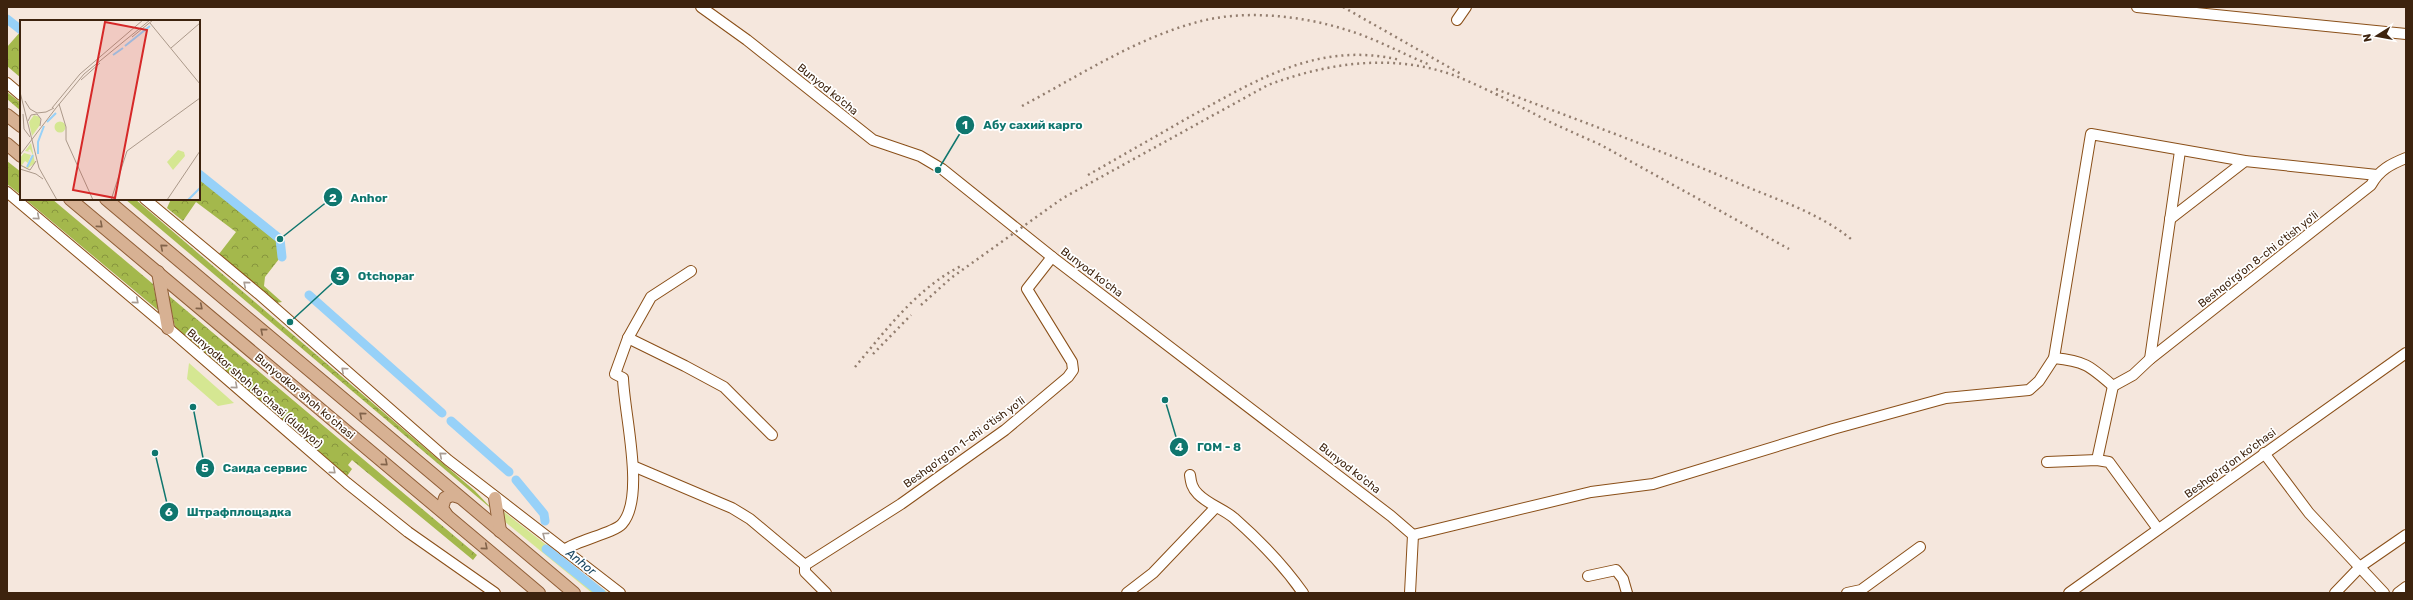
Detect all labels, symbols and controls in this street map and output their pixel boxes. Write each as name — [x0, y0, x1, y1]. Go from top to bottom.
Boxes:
north arrow — [2357, 16, 2397, 56]
inset map — [20, 20, 200, 200]
text: N — [2361, 33, 2375, 43]
street label: Bunyod ko'cha — [795, 61, 861, 118]
callout: Абу сахий карго — [955, 113, 1090, 137]
text: 1 — [962, 118, 968, 132]
text: Абу сахий карго — [983, 118, 1083, 132]
callout: Anhor — [323, 185, 396, 209]
text: 2 — [329, 191, 337, 205]
text: Anhor — [351, 191, 388, 205]
street label: Beshqo'rg'on 8-chi o'tish yo'li — [2196, 208, 2321, 310]
one-way arrow — [32, 213, 39, 220]
one-way arrow — [95, 220, 102, 227]
one-way arrow — [161, 245, 168, 252]
street label: Bunyod ko'cha — [1058, 245, 1125, 300]
callout: Otchopar — [330, 264, 422, 288]
text: 3 — [336, 269, 344, 283]
text: Otchopar — [358, 269, 415, 283]
one-way arrow — [244, 281, 251, 288]
one-way arrow — [132, 297, 139, 304]
one-way arrow — [195, 303, 203, 310]
street label: Bunyodkor shoh koʻchasi (dublyor) — [184, 326, 325, 451]
one-way arrow — [260, 328, 268, 335]
street label: Bunyodkor shoh ko'chasi — [252, 351, 357, 442]
one-way arrow — [341, 367, 349, 374]
one-way arrow — [230, 382, 237, 389]
street label: Beshqo'rg'on 1-chi o'tish yo'li — [901, 394, 1027, 491]
one-way arrow — [359, 413, 367, 420]
street label: Beshqo'rg'on ko'chasi — [2182, 426, 2278, 501]
callout: ГОМ - 8 — [1169, 435, 1249, 459]
text: 4 — [1175, 440, 1183, 454]
text: ГОМ - 8 — [1197, 440, 1241, 454]
street label: Bunyod ko'cha — [1316, 440, 1383, 496]
one-way arrow — [439, 453, 447, 460]
callout: Саида сервис — [195, 456, 315, 480]
one-way arrow — [381, 459, 388, 466]
text: 5 — [201, 461, 209, 475]
text: Саида сервис — [223, 461, 307, 475]
one-way arrow — [328, 467, 335, 474]
callout: Штрафплощадка — [159, 500, 300, 524]
text: 6 — [165, 505, 173, 519]
text: Штрафплощадка — [187, 505, 291, 519]
one-way arrow — [542, 533, 549, 540]
one-way arrow — [480, 542, 487, 549]
water label: Anhor — [563, 545, 599, 578]

